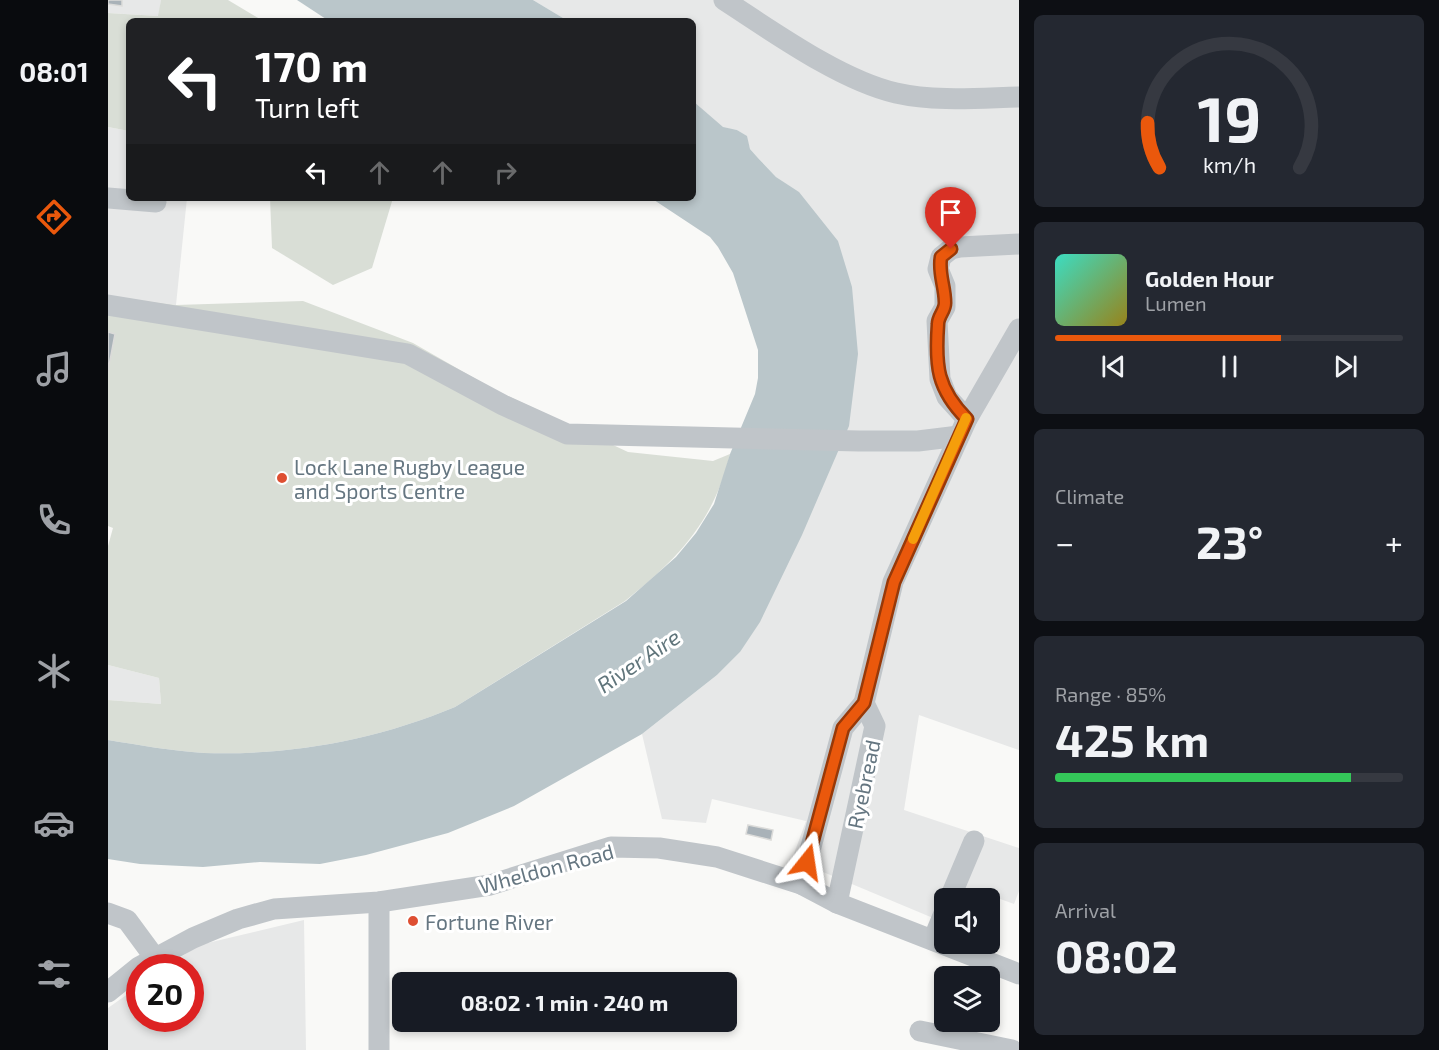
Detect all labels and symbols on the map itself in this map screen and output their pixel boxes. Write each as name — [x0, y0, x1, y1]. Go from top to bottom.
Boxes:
pin — [925, 187, 976, 249]
place label: Lock Lane Rugby League and Sports Centre — [294, 454, 525, 503]
marker: Lock Lane Rugby League and Sports Centre — [275, 471, 289, 485]
water label: River Aire — [592, 623, 685, 697]
street label: Ryebread — [841, 737, 885, 831]
position arrow — [775, 830, 839, 894]
street label: Wheldon Road — [476, 838, 616, 898]
place label: Fortune River — [425, 909, 554, 934]
marker: Fortune River — [406, 914, 420, 928]
speed limit sign: 20 — [126, 954, 204, 1032]

